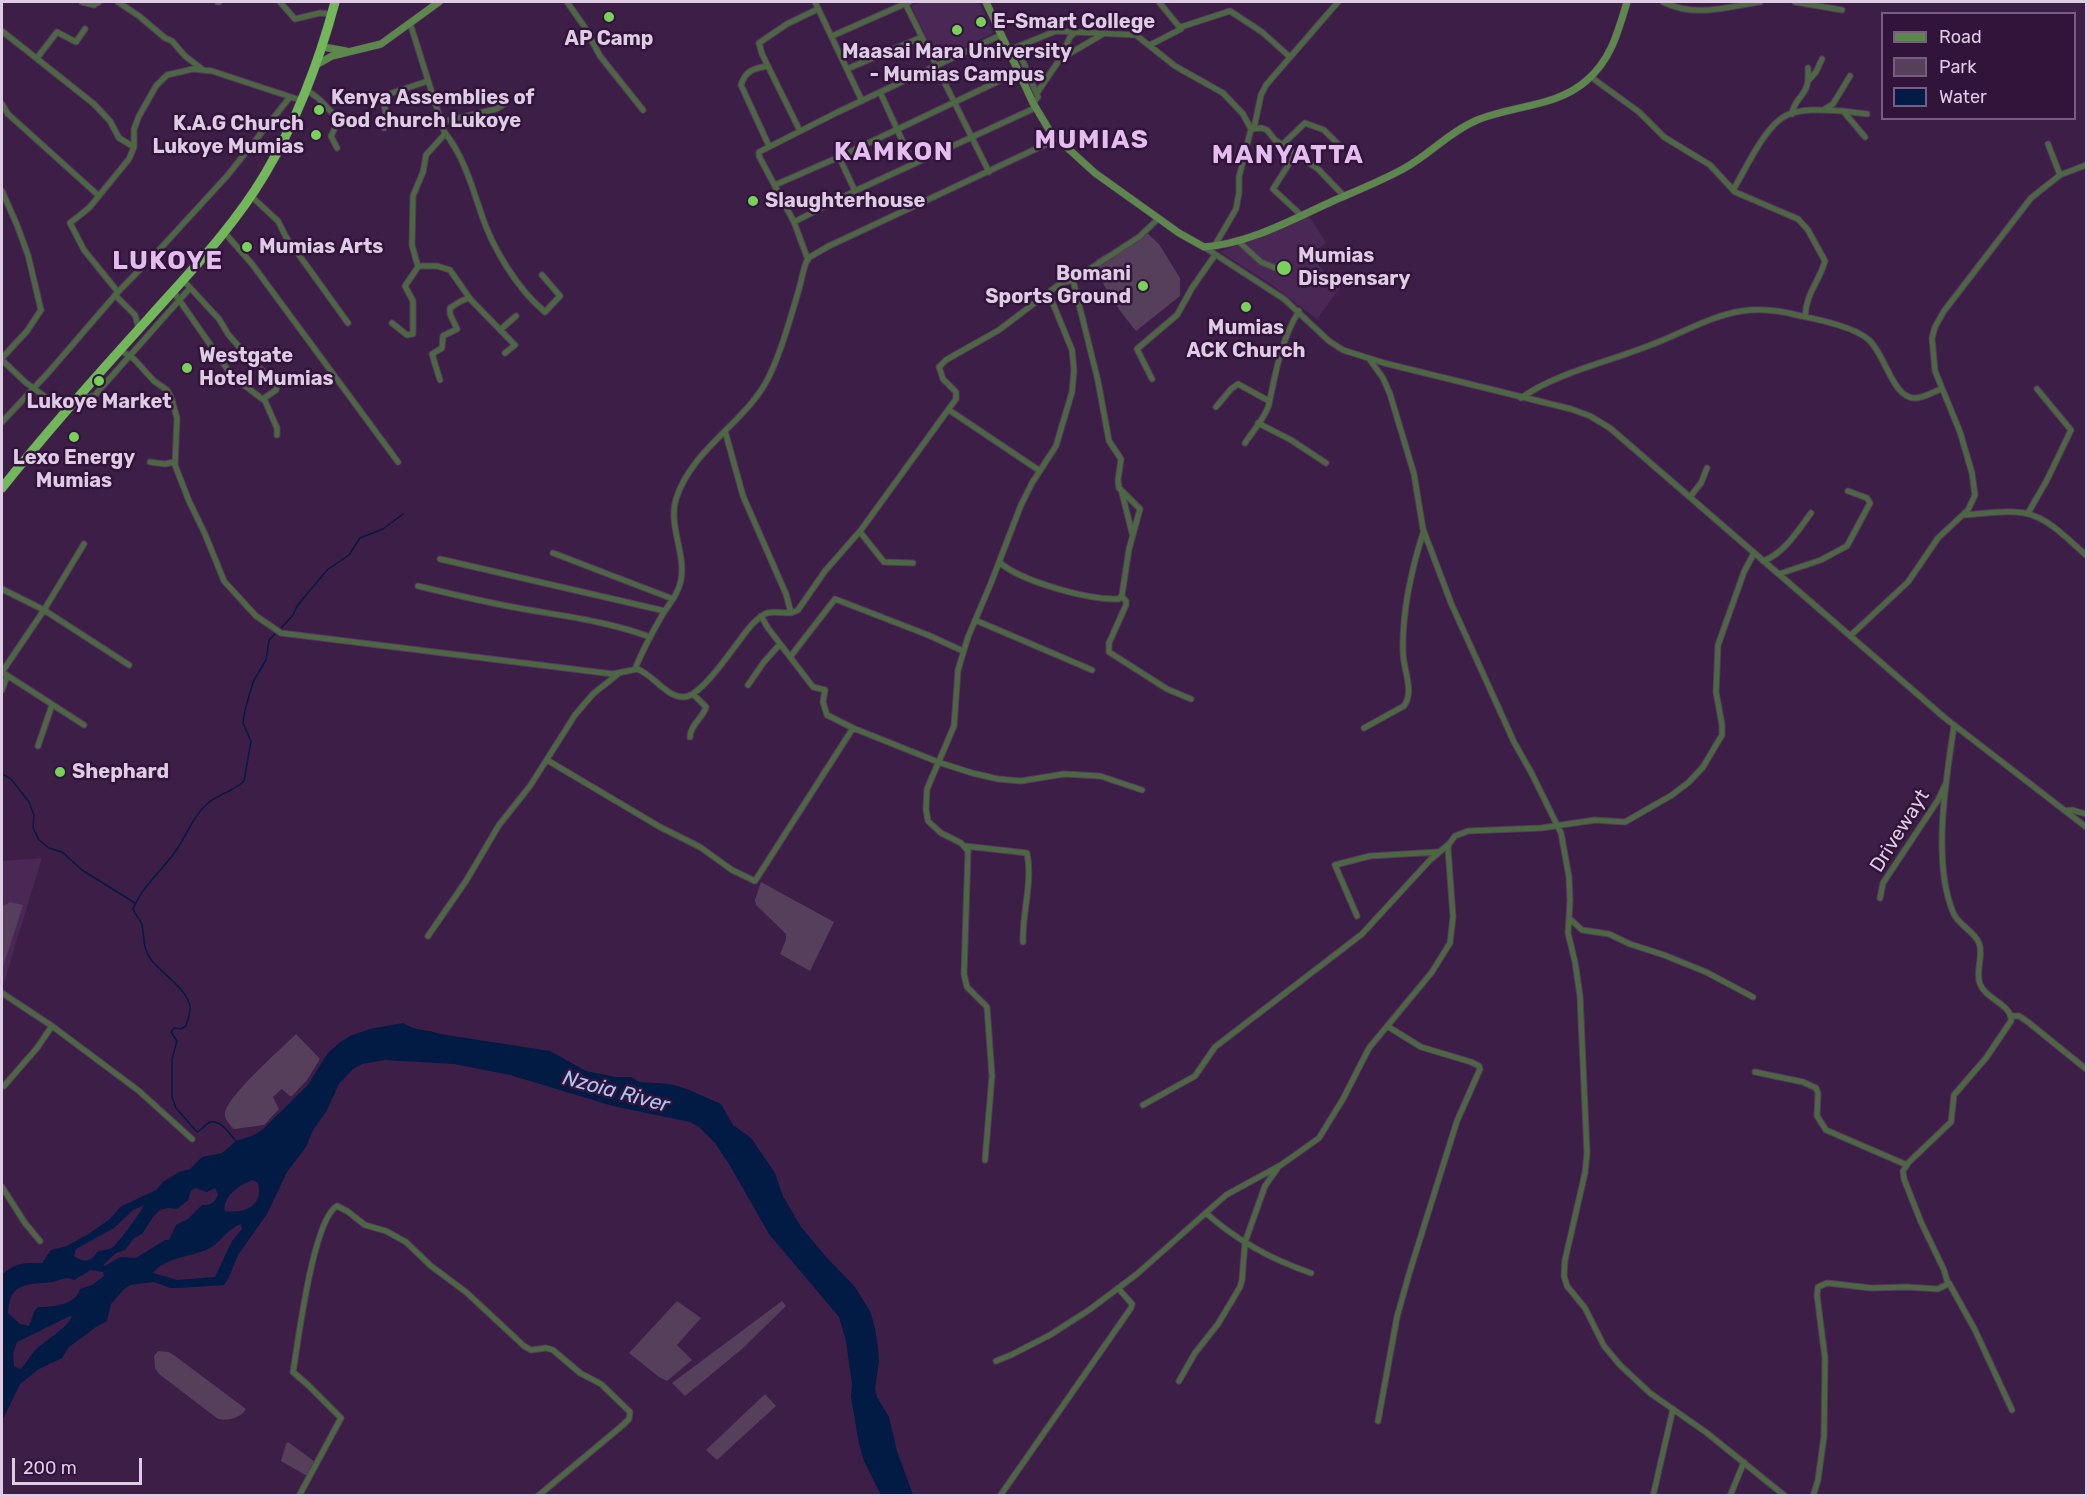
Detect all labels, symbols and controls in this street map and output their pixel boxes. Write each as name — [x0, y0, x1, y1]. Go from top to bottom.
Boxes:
marker: AP Camp — [602, 10, 616, 24]
place label: E-Smart College — [993, 10, 1155, 34]
legend — [1881, 12, 2076, 120]
marker: E-Smart College — [974, 15, 988, 29]
marker: Maasai Mara University - Mumias Campus — [950, 23, 964, 37]
text: Road — [1939, 26, 1982, 48]
place label: AP Camp — [565, 27, 653, 51]
place label: Maasai Mara University - Mumias Campus — [842, 40, 1072, 87]
text: Park — [1939, 56, 1976, 78]
place label: Kenya Assemblies of God church Lukoye — [331, 86, 534, 133]
text: Water — [1939, 86, 1987, 108]
marker: Kenya Assemblies of God church Lukoye — [312, 103, 326, 117]
place label: K.A.G Church Lukoye Mumias — [152, 112, 304, 159]
district label: MUMIAS — [1035, 124, 1149, 156]
marker: K.A.G Church Lukoye Mumias — [309, 128, 323, 142]
district label: KAMKON — [834, 136, 954, 168]
district label: MANYATTA — [1212, 139, 1364, 171]
place label: Slaughterhouse — [765, 189, 925, 213]
marker: Slaughterhouse — [746, 194, 760, 208]
place label: Mumias Arts — [259, 235, 383, 259]
marker: Mumias Arts — [240, 240, 254, 254]
place label: Mumias Dispensary — [1298, 244, 1410, 291]
district label: LUKOYE — [112, 245, 224, 277]
marker: Mumias Dispensary — [1275, 259, 1293, 277]
place label: Bomani Sports Ground — [985, 262, 1131, 309]
marker: Bomani Sports Ground — [1136, 279, 1150, 293]
marker: Mumias ACK Church — [1239, 300, 1253, 314]
place label: Mumias ACK Church — [1186, 316, 1306, 363]
place label: Westgate Hotel Mumias — [199, 344, 334, 391]
marker: Westgate Hotel Mumias — [180, 361, 194, 375]
marker: Lukoye Market — [92, 374, 106, 388]
place label: Lukoye Market — [26, 390, 172, 414]
marker: Lexo Energy Mumias — [67, 430, 81, 444]
place label: Lexo Energy Mumias — [13, 446, 135, 493]
place label: Shephard — [72, 760, 169, 784]
marker: Shephard — [53, 765, 67, 779]
street label: Drivewayt — [1865, 785, 1935, 877]
water label: Nzoia River — [560, 1066, 672, 1118]
scale bar — [15, 1446, 146, 1484]
text: 200 m — [23, 1457, 77, 1479]

